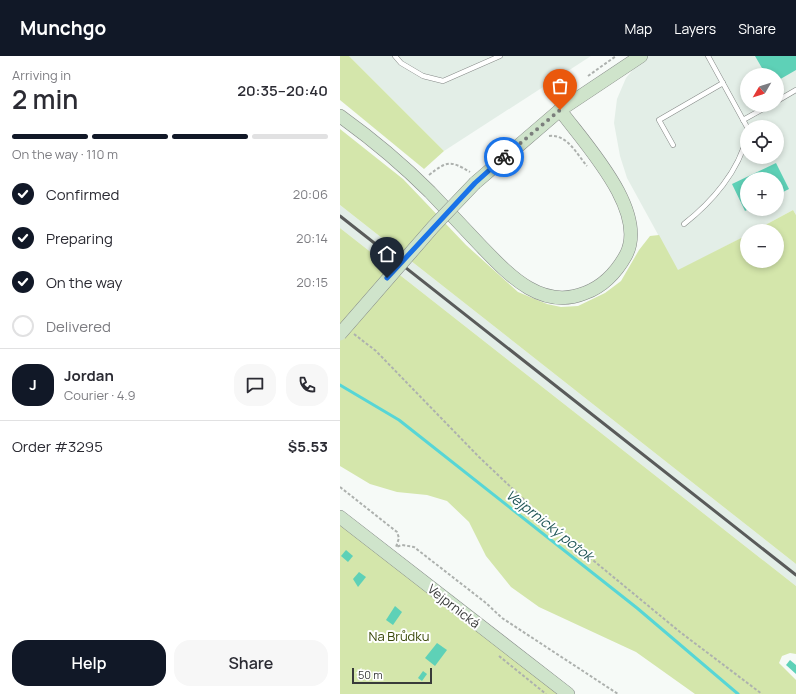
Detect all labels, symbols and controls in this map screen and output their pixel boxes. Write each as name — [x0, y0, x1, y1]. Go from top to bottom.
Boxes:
text: Munchgo — [20, 15, 106, 41]
text: Map — [624, 19, 652, 38]
text: Layers — [674, 19, 716, 38]
text: Share — [738, 19, 776, 38]
text: Arriving in — [12, 66, 71, 84]
north arrow — [740, 68, 784, 112]
map controls — [740, 68, 784, 268]
pin — [543, 69, 577, 110]
icon: bag — [549, 75, 571, 97]
text: 20:35–20:40 — [237, 80, 328, 101]
text: 2 min — [12, 81, 78, 117]
button: locate — [740, 120, 784, 164]
courier — [484, 137, 524, 177]
text: On the way · 110 m — [12, 145, 118, 163]
icon: bike — [493, 146, 515, 168]
button: + — [740, 172, 784, 216]
icon: check — [12, 183, 34, 205]
text: Confirmed — [46, 184, 119, 205]
text: 20:06 — [293, 185, 328, 203]
button: − — [740, 224, 784, 268]
icon: check — [12, 227, 34, 249]
text: Preparing — [46, 228, 113, 249]
text: 20:14 — [296, 229, 328, 247]
pin — [370, 237, 404, 278]
icon: home — [376, 243, 398, 265]
icon: check — [12, 271, 34, 293]
text: On the way — [46, 272, 122, 293]
text: 20:15 — [296, 273, 328, 291]
text: Delivered — [46, 316, 111, 337]
button: chat — [234, 364, 276, 406]
button: phone — [286, 364, 328, 406]
text: Jordan — [64, 365, 114, 386]
text: J — [29, 374, 37, 395]
text: Courier · 4.9 — [64, 386, 136, 404]
text: Order #3295 — [12, 436, 103, 457]
text: $5.53 — [288, 436, 328, 457]
water label: Vejprnický potok — [502, 485, 599, 566]
street label: Vejprnická — [424, 580, 484, 632]
park label: Na Brůdku — [369, 627, 429, 645]
button: Help — [12, 640, 166, 686]
button: Share — [174, 640, 328, 686]
scale bar — [352, 666, 432, 685]
text: 50 m — [358, 667, 383, 682]

